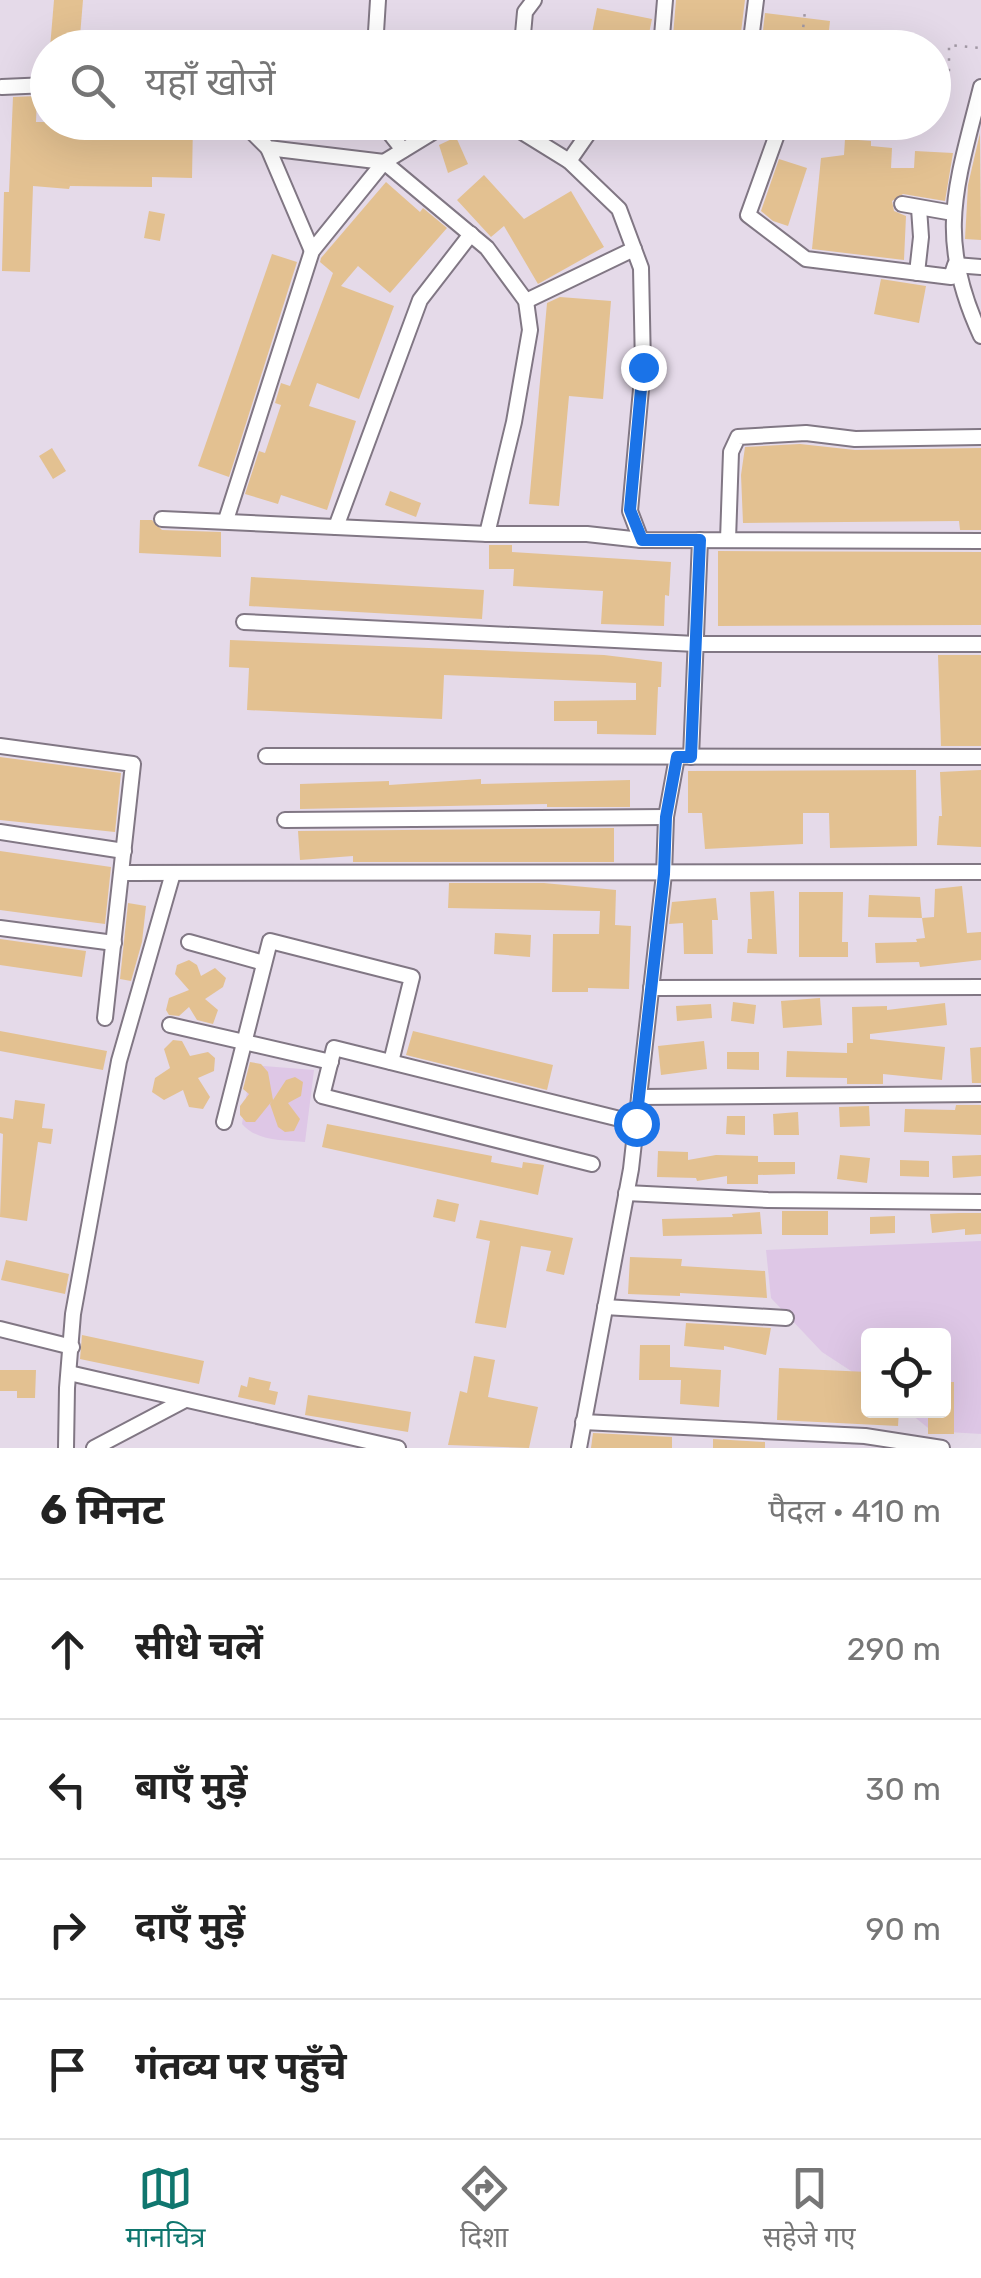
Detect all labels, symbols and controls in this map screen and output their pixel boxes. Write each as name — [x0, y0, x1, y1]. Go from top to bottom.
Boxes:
search box — [30, 30, 951, 140]
icon: search — [65, 58, 120, 113]
text: यहाँ खोजें — [145, 59, 276, 105]
route end — [621, 345, 667, 391]
route start — [614, 1101, 660, 1147]
map controls — [861, 1328, 951, 1418]
button: locate — [861, 1328, 951, 1418]
text: 6 मिनट — [40, 1485, 164, 1535]
text: पैदल · 410 m — [768, 1492, 941, 1530]
icon: ahead — [40, 1622, 95, 1677]
text: सीधे चलें — [135, 1623, 263, 1669]
text: 290 m — [847, 1630, 941, 1668]
icon: left — [40, 1762, 95, 1817]
text: बाएँ मुड़ें — [135, 1763, 247, 1809]
text: 30 m — [865, 1770, 941, 1808]
icon: right — [40, 1902, 95, 1957]
text: दाएँ मुड़ें — [135, 1903, 245, 1949]
text: 90 m — [865, 1910, 941, 1948]
icon: arrive — [40, 2042, 95, 2097]
text: गंतव्य पर पहुँचे — [135, 2043, 347, 2089]
tab: मानचित्र — [126, 2161, 206, 2258]
tab: दिशा — [457, 2161, 512, 2258]
tab: सहेजे गए — [763, 2161, 855, 2258]

